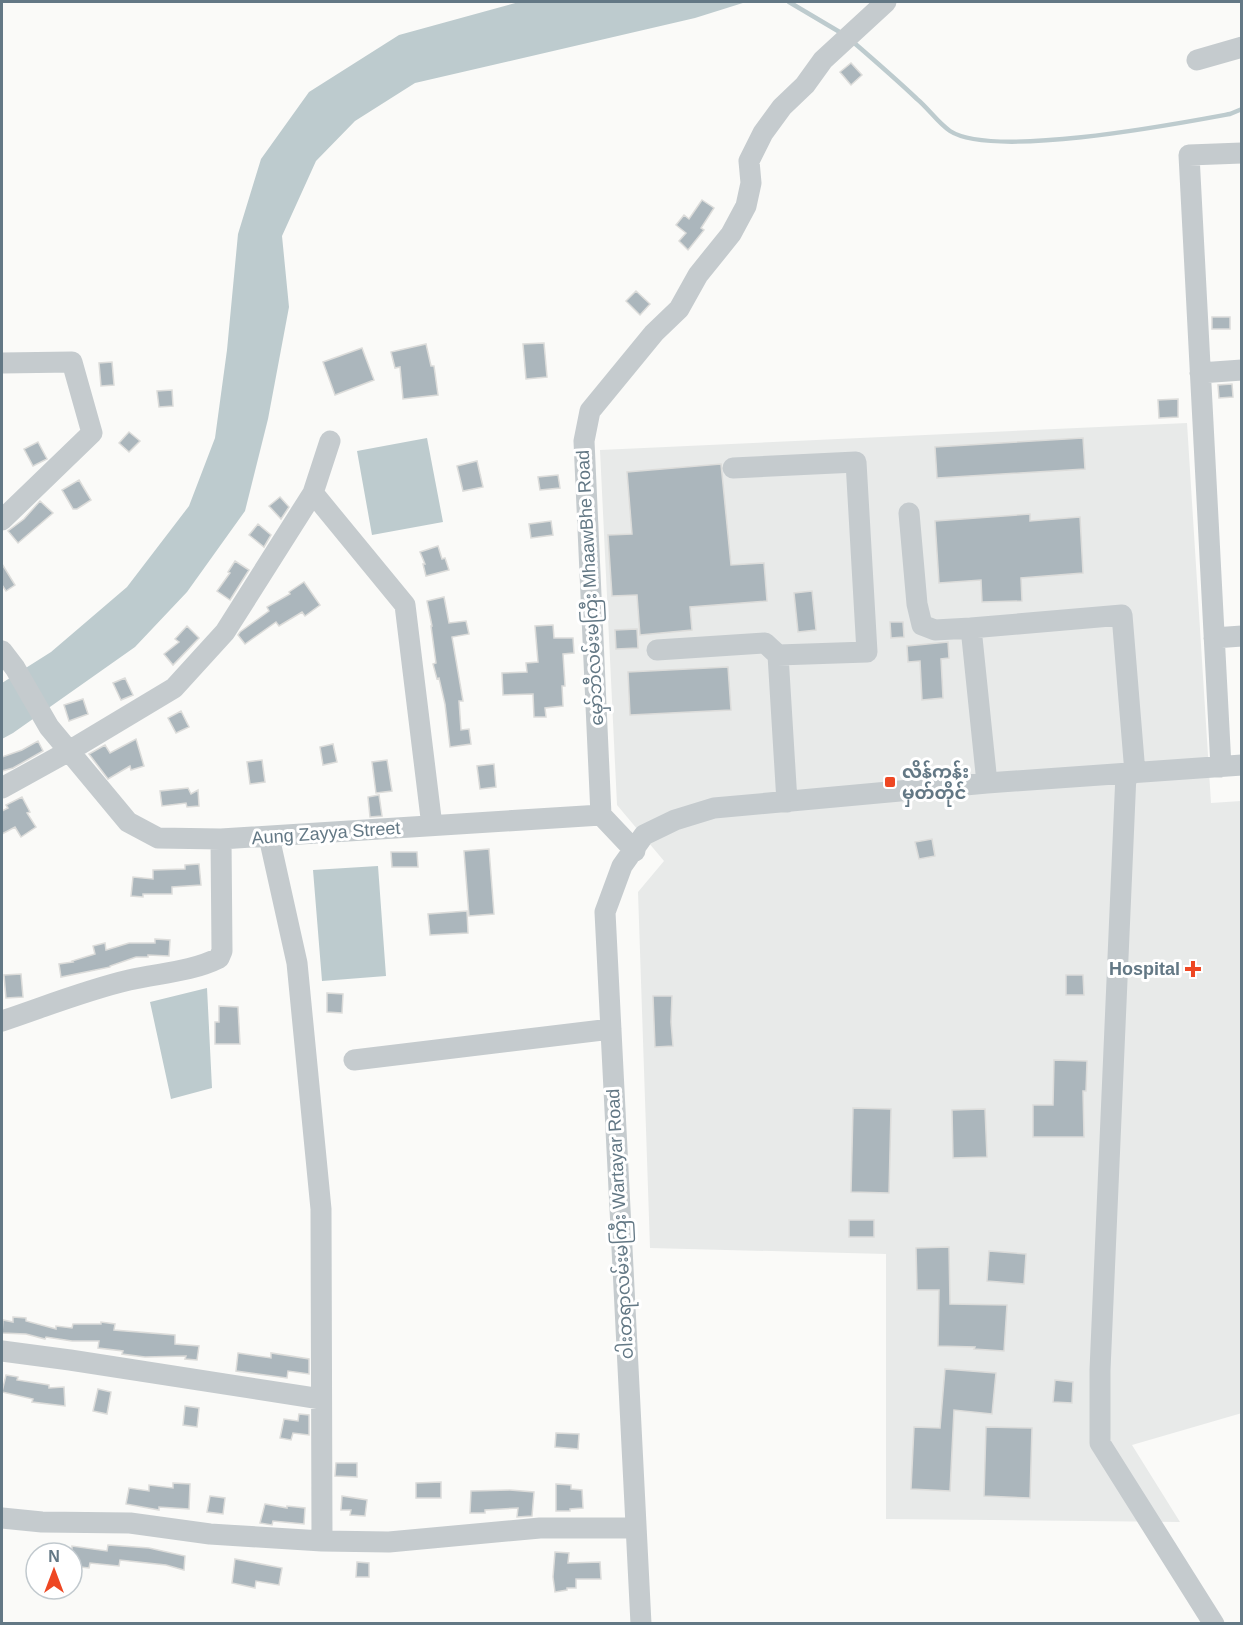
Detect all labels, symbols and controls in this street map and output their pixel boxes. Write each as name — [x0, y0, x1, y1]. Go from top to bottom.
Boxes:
street label: မှော်ဘီလမ်းမကြီး MhaawBhe Road — [569, 449, 612, 727]
place label: လိန်ကုန်း မှတ်တိုင် — [902, 760, 969, 807]
marker: လိန်ကုန်း မှတ်တိုင် — [883, 775, 897, 789]
street label: Aung Zayya Street — [251, 818, 401, 848]
place label: Hospital — [1109, 959, 1180, 979]
marker: Hospital — [1184, 960, 1202, 978]
street label: ဝါးတရာလမ်းမကြီး Wartayar Road — [599, 1088, 642, 1360]
north arrow — [24, 1541, 84, 1601]
text: N — [48, 1548, 60, 1565]

